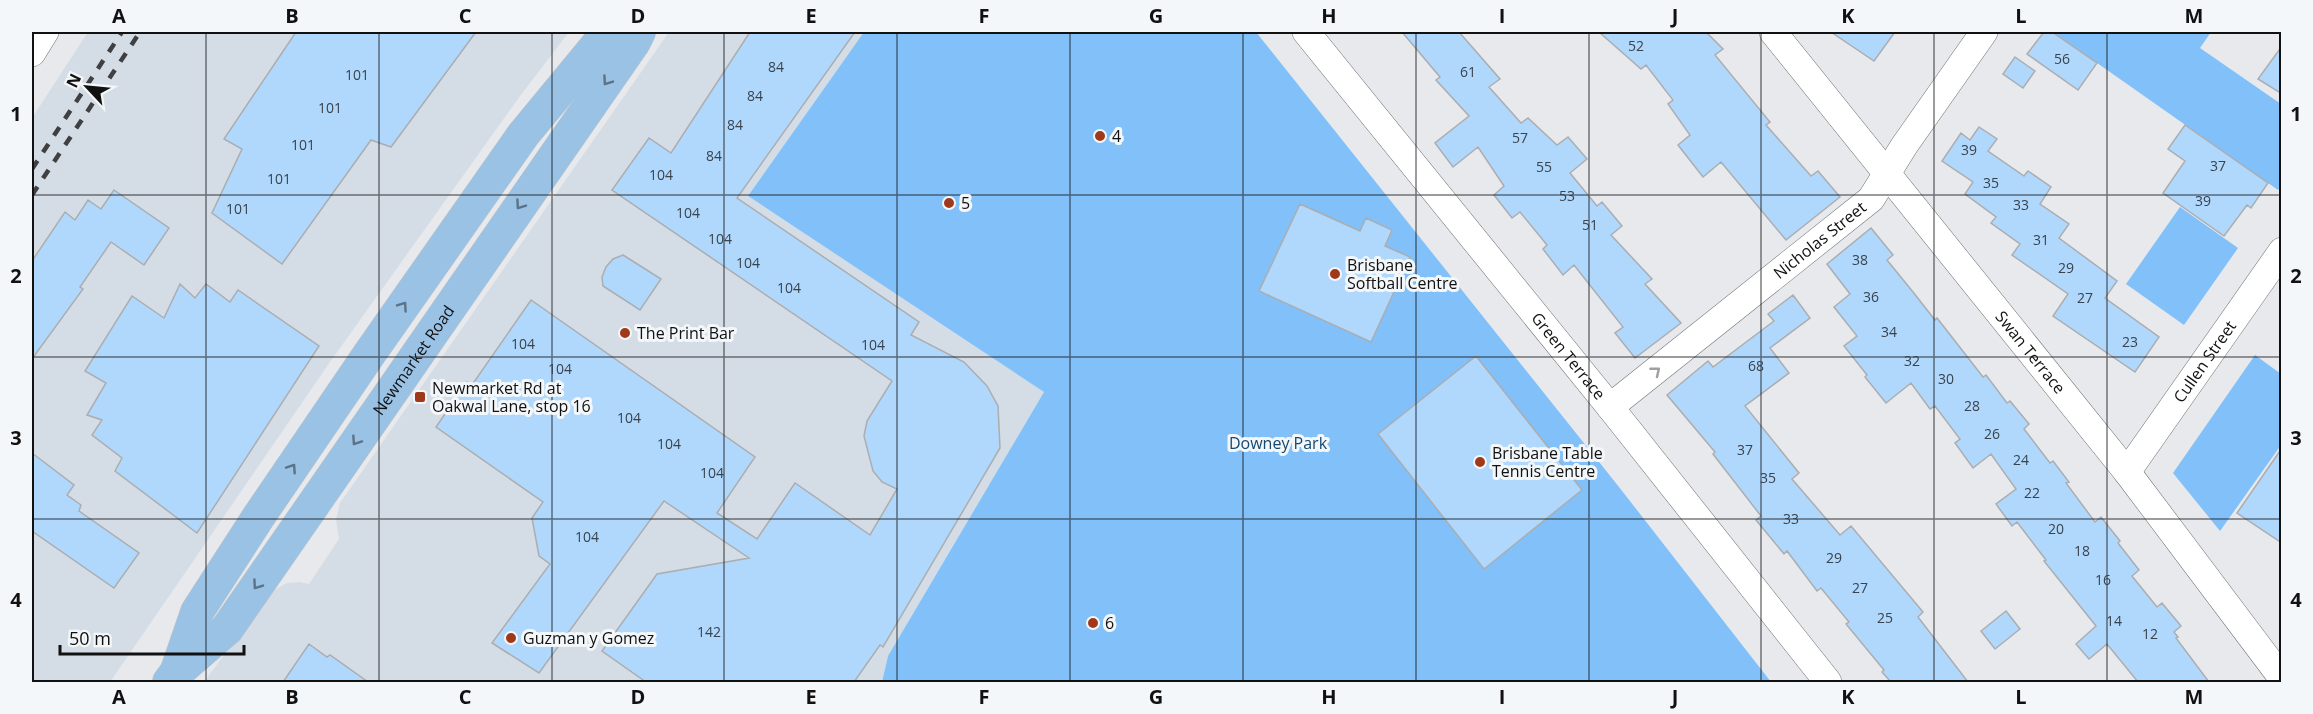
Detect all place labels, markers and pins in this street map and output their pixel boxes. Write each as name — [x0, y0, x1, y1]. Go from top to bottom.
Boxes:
place label: 4 — [1112, 125, 1121, 147]
marker: 4 — [1093, 129, 1107, 143]
place label: 5 — [961, 192, 970, 214]
marker: 5 — [942, 196, 956, 210]
place label: Brisbane Softball Centre — [1347, 254, 1458, 294]
marker: Brisbane Softball Centre — [1328, 267, 1342, 281]
place label: The Print Bar — [637, 322, 735, 344]
marker: The Print Bar — [618, 326, 632, 340]
place label: Newmarket Rd at Oakwal Lane, stop 16 — [432, 377, 591, 417]
marker: Newmarket Rd at Oakwal Lane, stop 16 — [413, 390, 427, 404]
place label: Brisbane Table Tennis Centre — [1492, 442, 1603, 482]
marker: Brisbane Table Tennis Centre — [1473, 455, 1487, 469]
place label: 6 — [1105, 612, 1114, 634]
marker: 6 — [1086, 616, 1100, 630]
place label: Guzman y Gomez — [523, 627, 654, 649]
marker: Guzman y Gomez — [504, 631, 518, 645]

